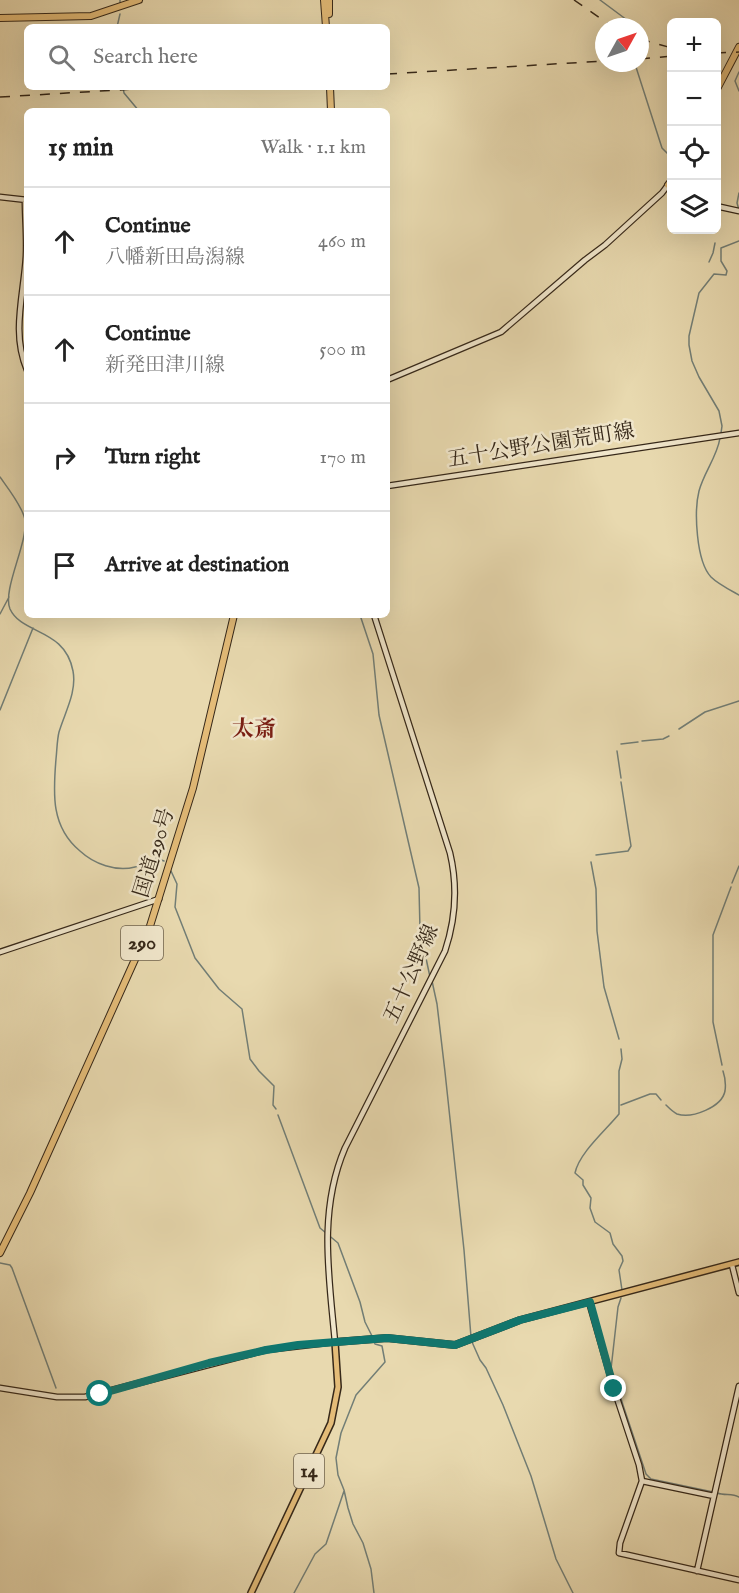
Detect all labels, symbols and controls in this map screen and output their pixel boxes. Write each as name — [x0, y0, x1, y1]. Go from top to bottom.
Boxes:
north arrow — [595, 18, 649, 72]
map controls — [667, 18, 721, 234]
button: + — [667, 18, 721, 72]
search box — [24, 24, 390, 90]
icon: search — [45, 41, 78, 74]
text: Search here — [93, 43, 198, 71]
button: − — [667, 72, 721, 126]
button: locate — [667, 126, 721, 180]
text: 15 min — [48, 131, 114, 164]
text: Walk · 1.1 km — [261, 135, 366, 160]
button: layers — [667, 180, 721, 234]
text: Continue — [105, 212, 191, 240]
icon: ahead — [48, 225, 81, 258]
text: 460 m — [318, 229, 366, 254]
text: 八幡新田島潟線 — [105, 245, 245, 270]
text: Continue — [105, 320, 191, 348]
icon: ahead — [48, 333, 81, 366]
text: 500 m — [319, 337, 366, 362]
text: 新発田津川線 — [105, 353, 225, 378]
street label: 五十公野公園荒町線 — [446, 418, 636, 474]
icon: right — [48, 441, 81, 474]
text: Turn right — [105, 443, 200, 471]
text: 170 m — [320, 445, 366, 470]
icon: arrive — [48, 549, 81, 582]
text: Arrive at destination — [105, 551, 289, 579]
district label: 太斎 — [232, 716, 276, 744]
street label: 国道290号 — [129, 805, 181, 901]
street label: 五十公野線 — [378, 921, 446, 1027]
road number: 290 — [121, 926, 163, 960]
route end — [600, 1375, 626, 1401]
route start — [86, 1380, 112, 1406]
road number: 14 — [294, 1454, 324, 1488]

